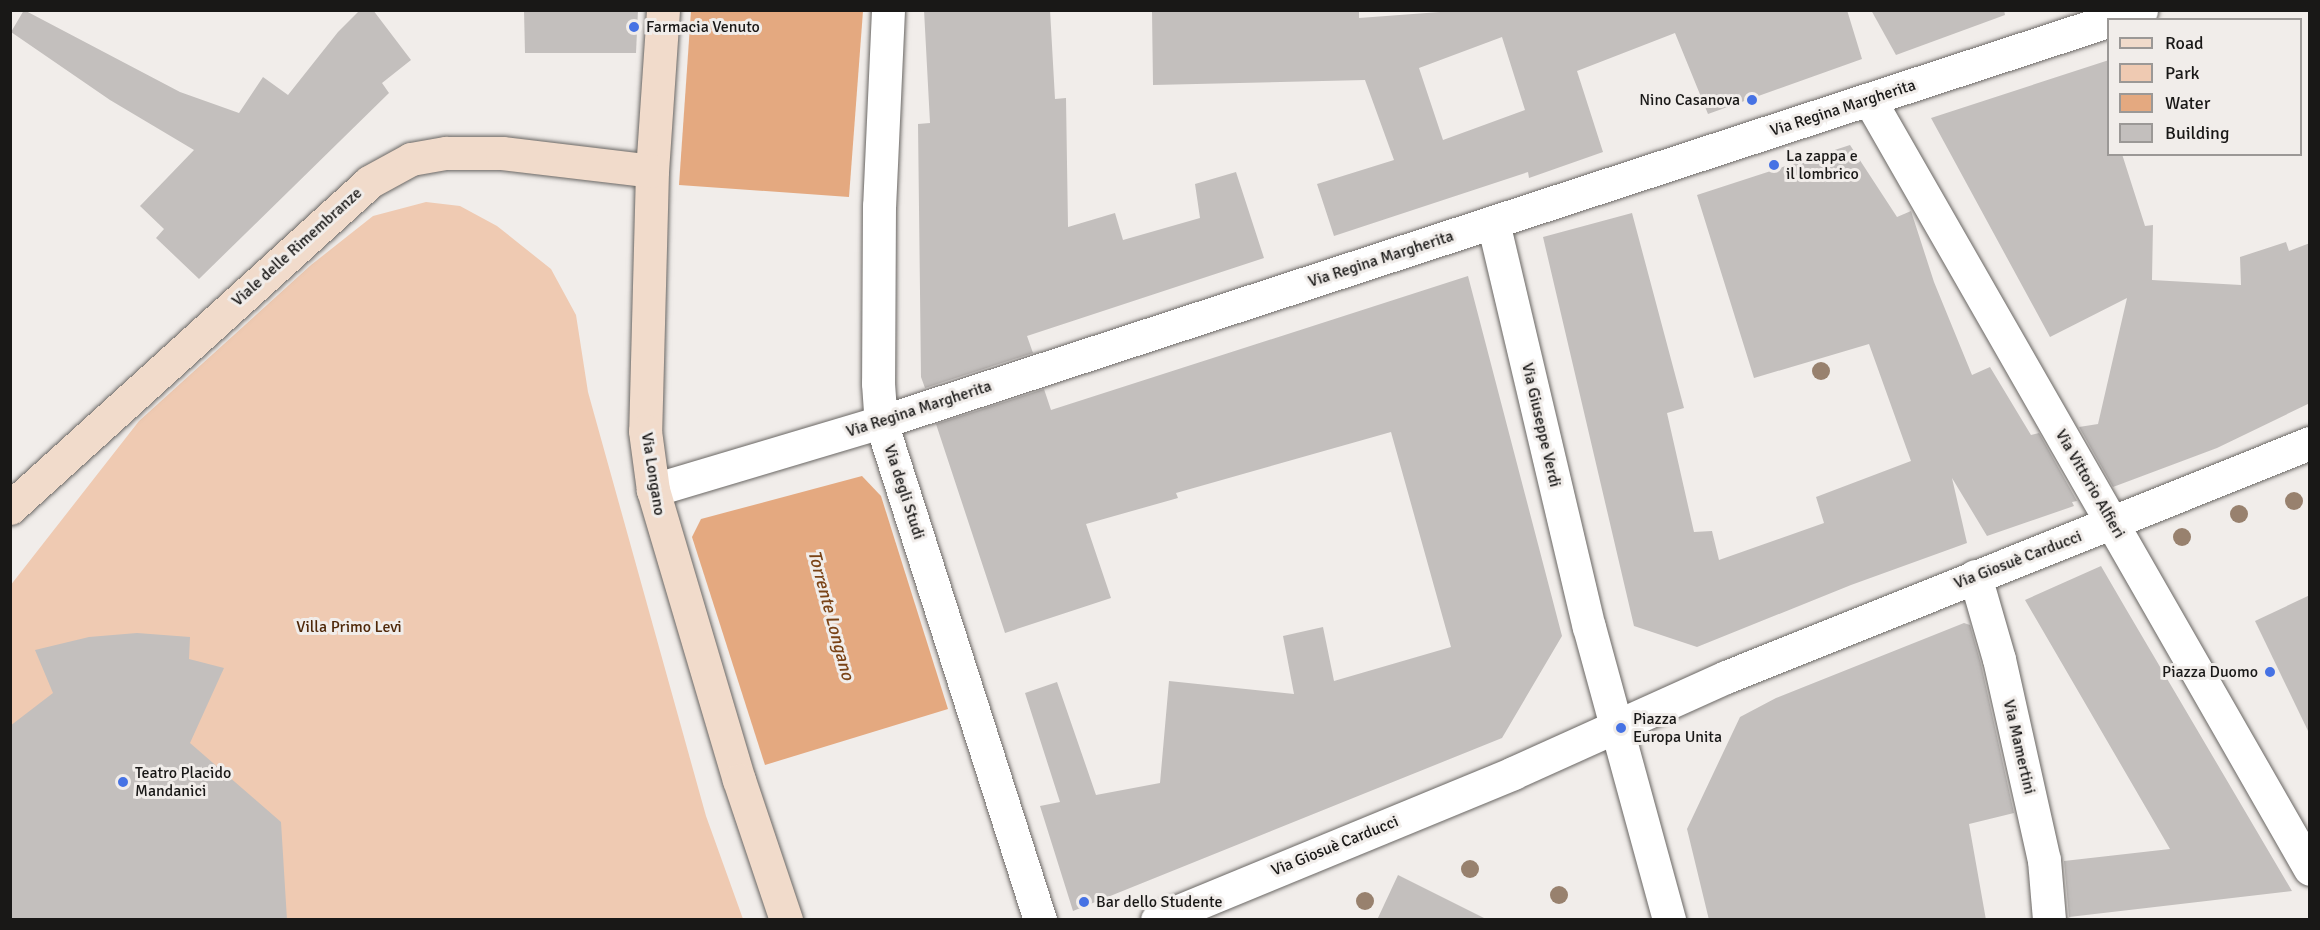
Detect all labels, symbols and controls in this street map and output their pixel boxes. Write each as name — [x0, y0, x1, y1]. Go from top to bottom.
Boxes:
place label: Farmacia Venuto — [646, 17, 760, 37]
legend — [2107, 18, 2302, 156]
marker: Farmacia Venuto — [627, 20, 641, 34]
text: Road — [2165, 32, 2204, 54]
text: Park — [2165, 62, 2200, 84]
street label: Via Regina Margherita — [1768, 75, 1918, 141]
place label: Nino Casanova — [1639, 90, 1740, 110]
text: Water — [2165, 92, 2210, 114]
marker: Nino Casanova — [1745, 93, 1759, 107]
text: Building — [2165, 122, 2229, 144]
place label: La zappa e il lombrico — [1786, 146, 1859, 184]
marker: La zappa e il lombrico — [1767, 158, 1781, 172]
street label: Viale delle Rimembranze — [228, 184, 366, 310]
street label: Via Regina Margherita — [1306, 226, 1456, 292]
street label: Via Giuseppe Verdi — [1517, 361, 1565, 489]
street label: Via Regina Margherita — [844, 376, 994, 442]
street label: Via Vittorio Alfieri — [2051, 426, 2129, 542]
street label: Via Longano — [637, 431, 669, 517]
street label: Via degli Studi — [880, 442, 928, 542]
street label: Via Giosuè Carducci — [1951, 527, 2085, 593]
water label: Torrente Longano — [803, 548, 859, 682]
park label: Villa Primo Levi — [296, 617, 402, 637]
place label: Piazza Duomo — [2162, 662, 2258, 682]
marker: Piazza Duomo — [2263, 665, 2277, 679]
street label: Via Mamertini — [1999, 698, 2039, 796]
place label: Piazza Europa Unita — [1633, 709, 1722, 747]
marker: Piazza Europa Unita — [1614, 721, 1628, 735]
place label: Teatro Placido Mandanici — [135, 763, 231, 801]
marker: Teatro Placido Mandanici — [116, 775, 130, 789]
street label: Via Giosuè Carducci — [1269, 812, 1401, 880]
place label: Bar dello Studente — [1096, 892, 1223, 912]
marker: Bar dello Studente — [1077, 895, 1091, 909]

